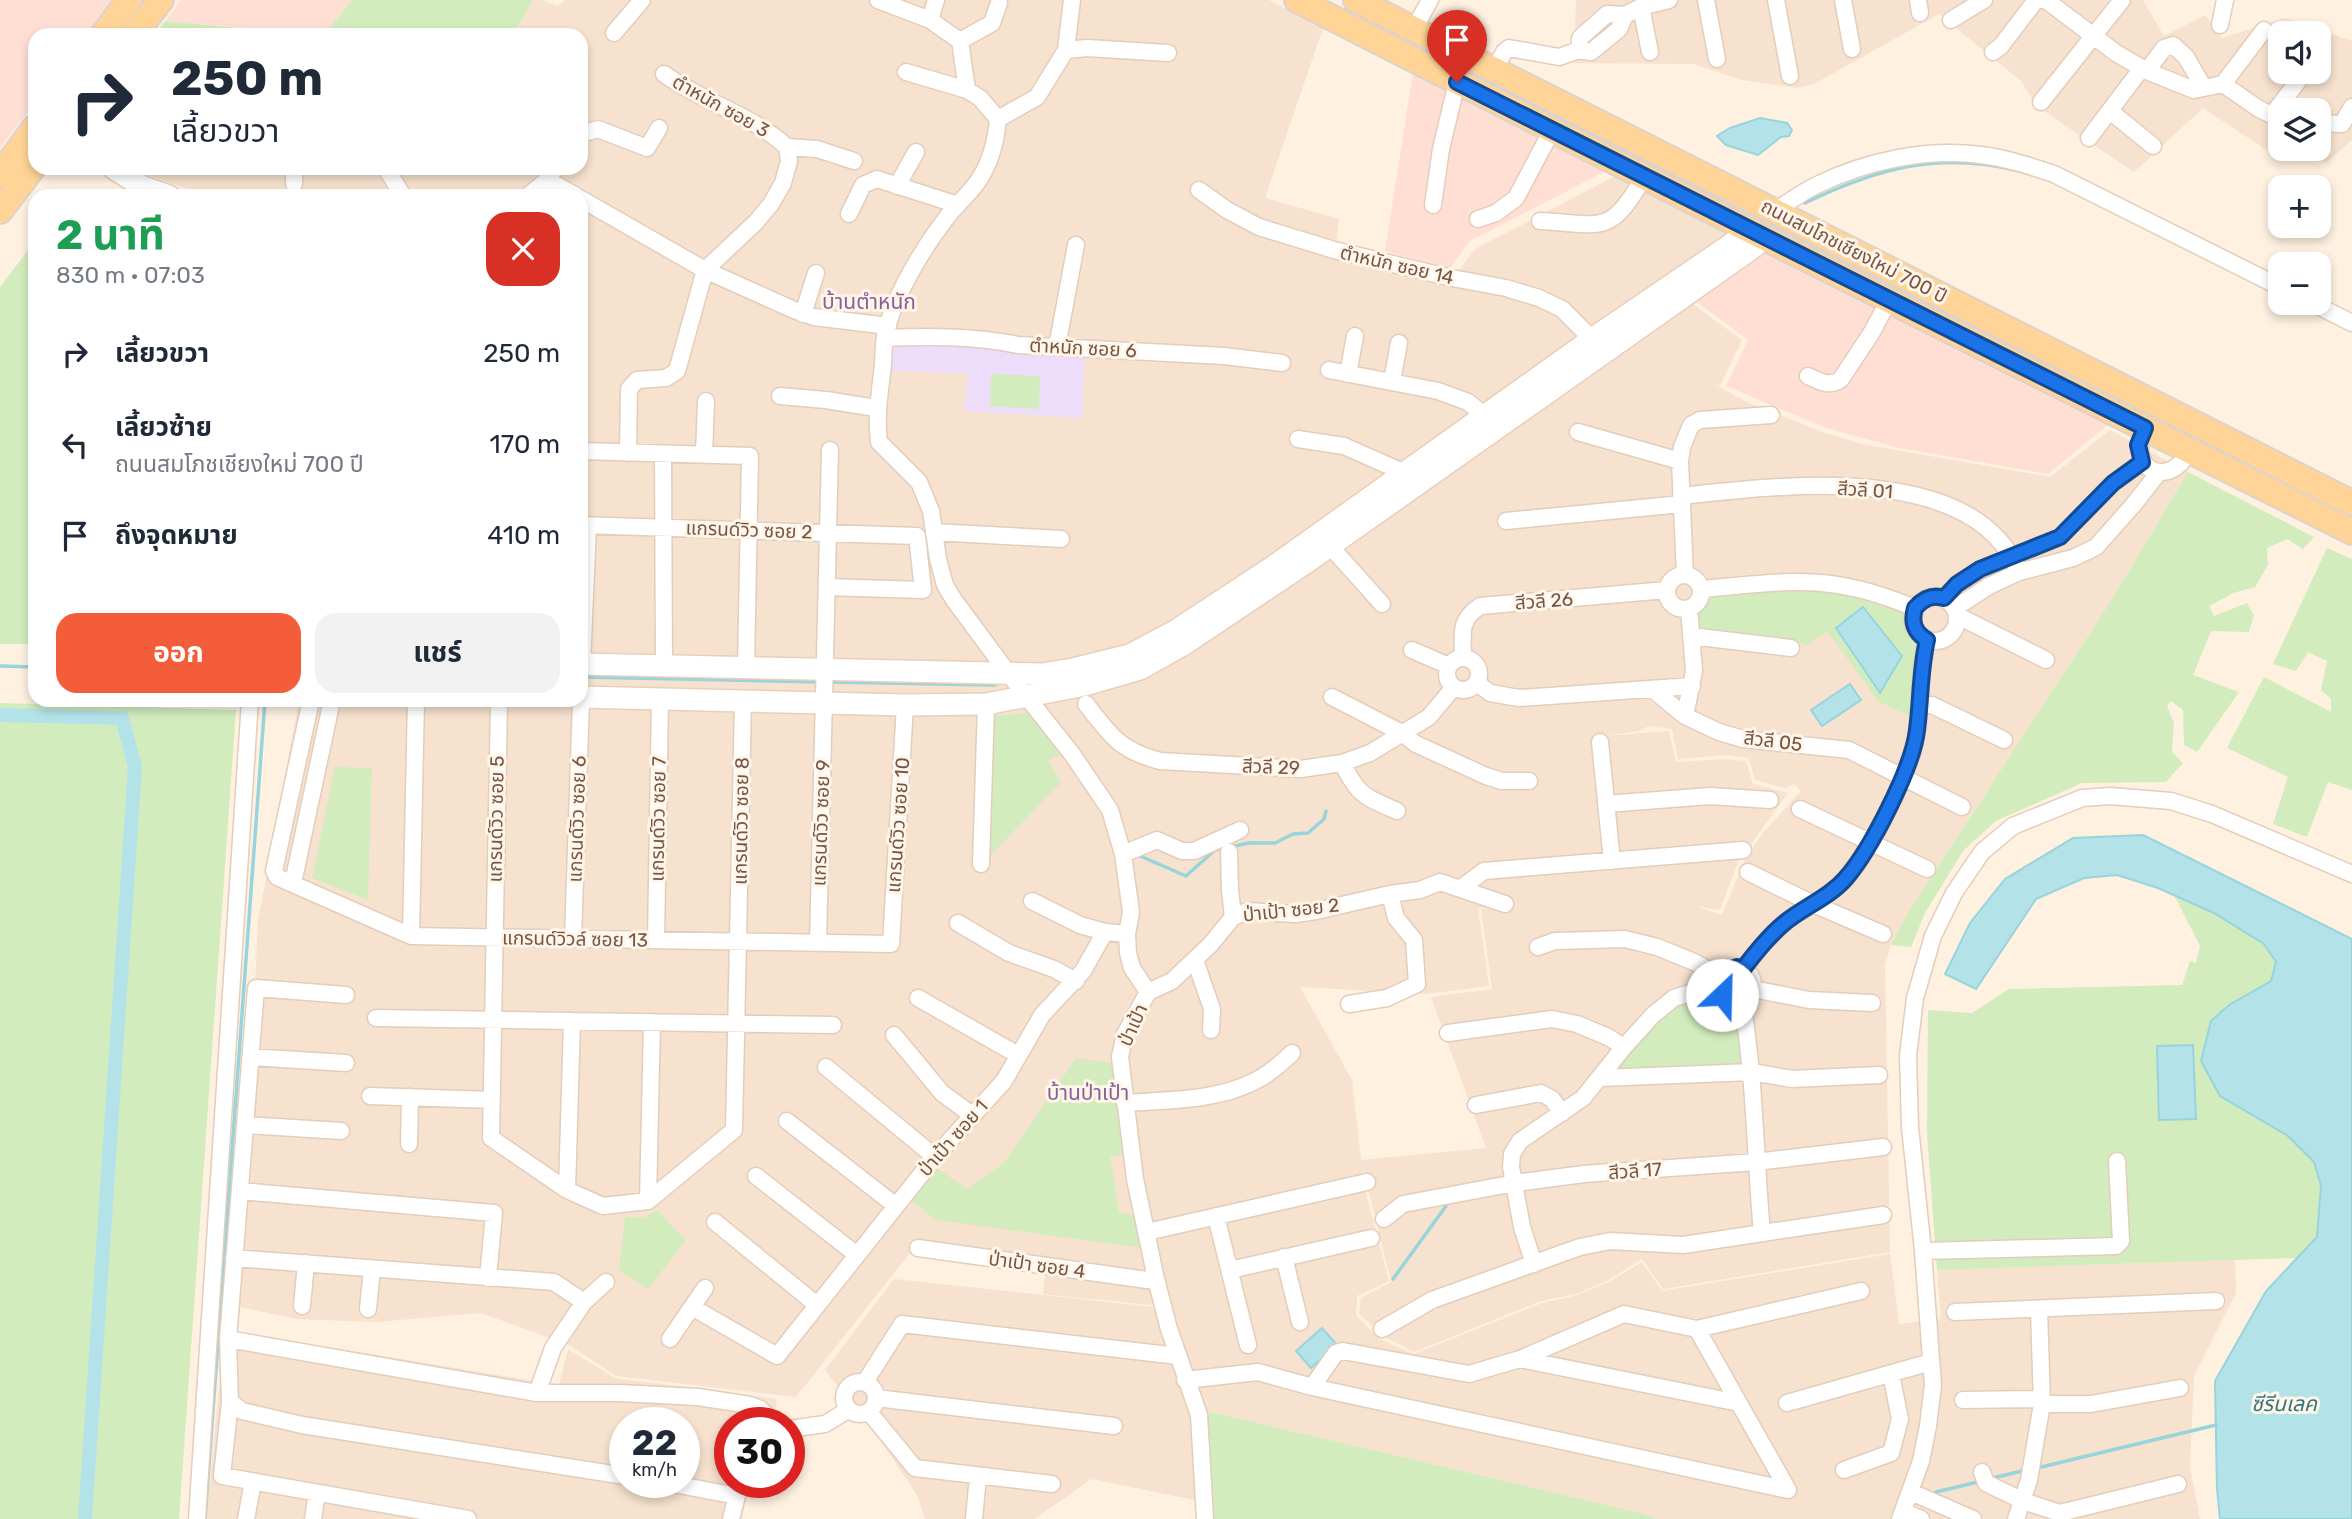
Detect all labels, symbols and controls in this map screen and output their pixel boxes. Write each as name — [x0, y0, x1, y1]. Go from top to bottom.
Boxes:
pin — [1427, 10, 1487, 82]
icon: arrive — [1438, 21, 1476, 59]
map controls — [2268, 21, 2331, 315]
button: sound — [2268, 21, 2331, 84]
text: 250 m — [171, 49, 323, 107]
icon: right — [56, 56, 147, 147]
street label: ตำหนัก ซอย 3 — [668, 70, 774, 142]
button: layers — [2268, 98, 2331, 161]
text: เลี้ยวขวา — [171, 112, 279, 150]
button: + — [2268, 175, 2331, 238]
street label: ถนนสมโภชเชียงใหม่ 700 ปี — [1757, 194, 1951, 308]
text: 2 นาที — [56, 210, 165, 260]
button: close — [486, 212, 560, 286]
street label: ตำหนัก ซอย 14 — [1338, 241, 1456, 289]
button: − — [2268, 252, 2331, 315]
text: 830 m · 07:03 — [56, 261, 205, 289]
district label: บ้านตำหนัก — [822, 289, 916, 314]
street label: ตำหนัก ซอย 6 — [1029, 334, 1137, 362]
icon: right — [56, 335, 94, 373]
text: เลี้ยวขวา — [115, 338, 209, 369]
text: 250 m — [483, 338, 560, 369]
text: เลี้ยวซ้าย — [115, 412, 212, 443]
icon: left — [56, 426, 94, 464]
text: 170 m — [490, 429, 560, 460]
text: ถนนสมโภชเชียงใหม่ 700 ปี — [115, 450, 364, 478]
street label: สีวลี 01 — [1836, 477, 1894, 503]
street label: แกรนด์วิว ซอย 2 — [685, 516, 813, 544]
icon: arrive — [56, 517, 94, 555]
text: ถึงจุดหมาย — [115, 520, 238, 551]
text: 410 m — [487, 520, 560, 551]
street label: สีวลี 26 — [1514, 587, 1574, 615]
button: ออก — [56, 613, 301, 693]
button: แชร์ — [315, 613, 560, 693]
street label: สีวลี 05 — [1742, 726, 1804, 756]
street label: สีวลี 29 — [1242, 754, 1300, 780]
street label: แกรนด์วิว ซอย 5 — [483, 755, 509, 883]
street label: แกรนด์วิว ซอย 6 — [563, 755, 591, 883]
street label: แกรนด์วิว ซอย 7 — [645, 756, 671, 882]
street label: แกรนด์วิว ซอย 10 — [882, 756, 914, 894]
street label: แกรนด์วิว ซอย 8 — [728, 757, 754, 885]
street label: แกรนด์วิว ซอย 9 — [807, 759, 835, 887]
street label: ป่าเป้า ซอย 2 — [1242, 893, 1340, 927]
street label: แกรนด์วิวล์ ซอย 13 — [502, 926, 648, 952]
position arrow — [1685, 958, 1759, 1032]
street label: ป่าเป้า — [1114, 1000, 1152, 1050]
district label: บ้านป่าเป้า — [1047, 1080, 1129, 1105]
street label: ป่าเป้า ซอย 1 — [913, 1095, 993, 1181]
street label: สีวลี 17 — [1607, 1158, 1663, 1184]
street label: ป่าเป้า ซอย 4 — [987, 1247, 1087, 1283]
water label: ซีรีนเลค — [2251, 1391, 2318, 1416]
speed limit sign: 30 — [714, 1407, 805, 1498]
text: 22 — [632, 1422, 677, 1464]
text: km/h — [632, 1459, 677, 1481]

